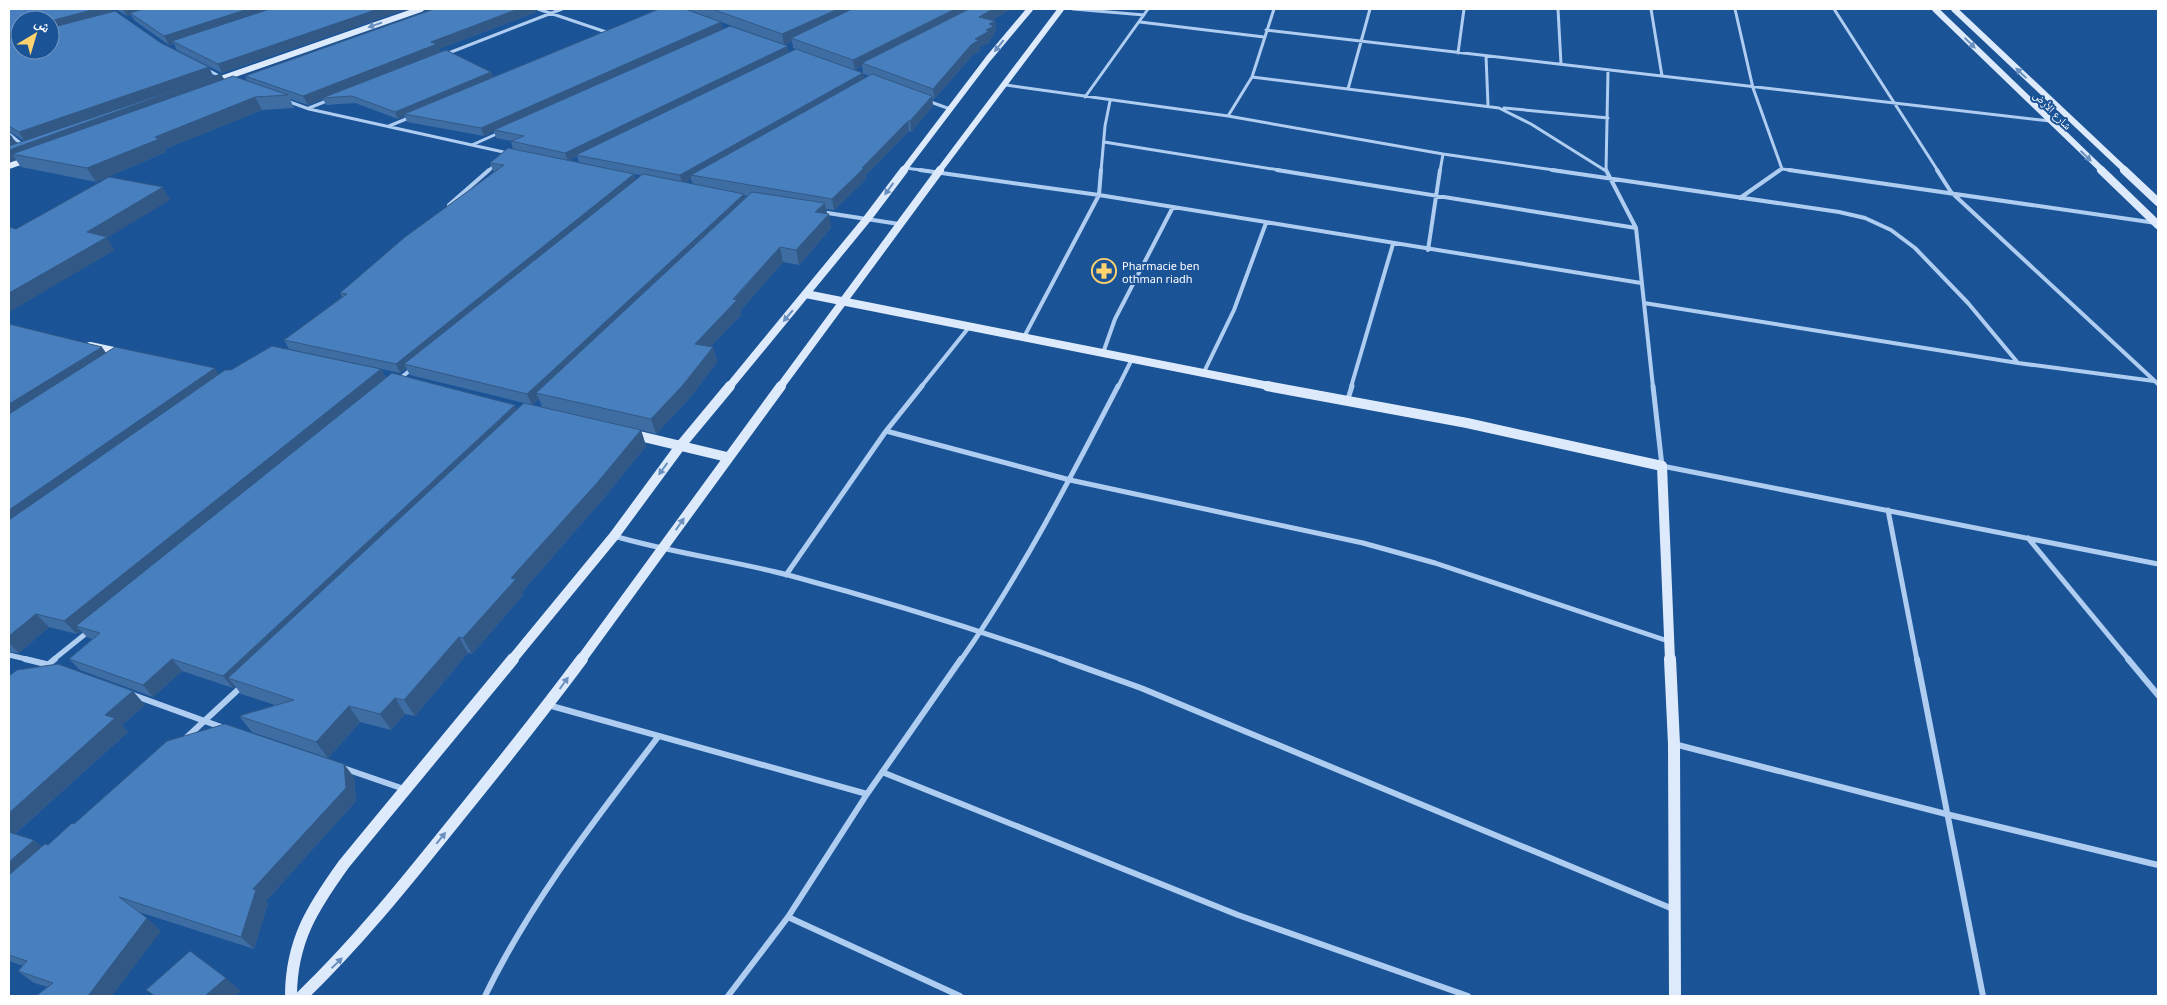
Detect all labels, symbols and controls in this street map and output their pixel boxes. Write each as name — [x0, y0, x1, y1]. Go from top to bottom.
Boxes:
north arrow — [10, 10, 60, 60]
text: ش — [32, 12, 55, 37]
one-way arrow — [367, 21, 382, 29]
one-way arrow — [1964, 37, 1976, 49]
one-way arrow — [993, 40, 1004, 53]
one-way arrow — [2016, 67, 2028, 79]
street label: شارع الأرض — [2031, 88, 2075, 132]
one-way arrow — [2080, 150, 2092, 162]
one-way arrow — [884, 182, 894, 196]
pharmacy icon: Pharmacie ben othman riadh — [1091, 258, 1117, 284]
place label: Pharmacie ben othman riadh — [1122, 258, 1200, 286]
one-way arrow — [782, 309, 793, 322]
one-way arrow — [658, 462, 668, 476]
one-way arrow — [675, 517, 685, 531]
one-way arrow — [558, 677, 569, 690]
one-way arrow — [436, 832, 447, 845]
one-way arrow — [331, 957, 343, 969]

